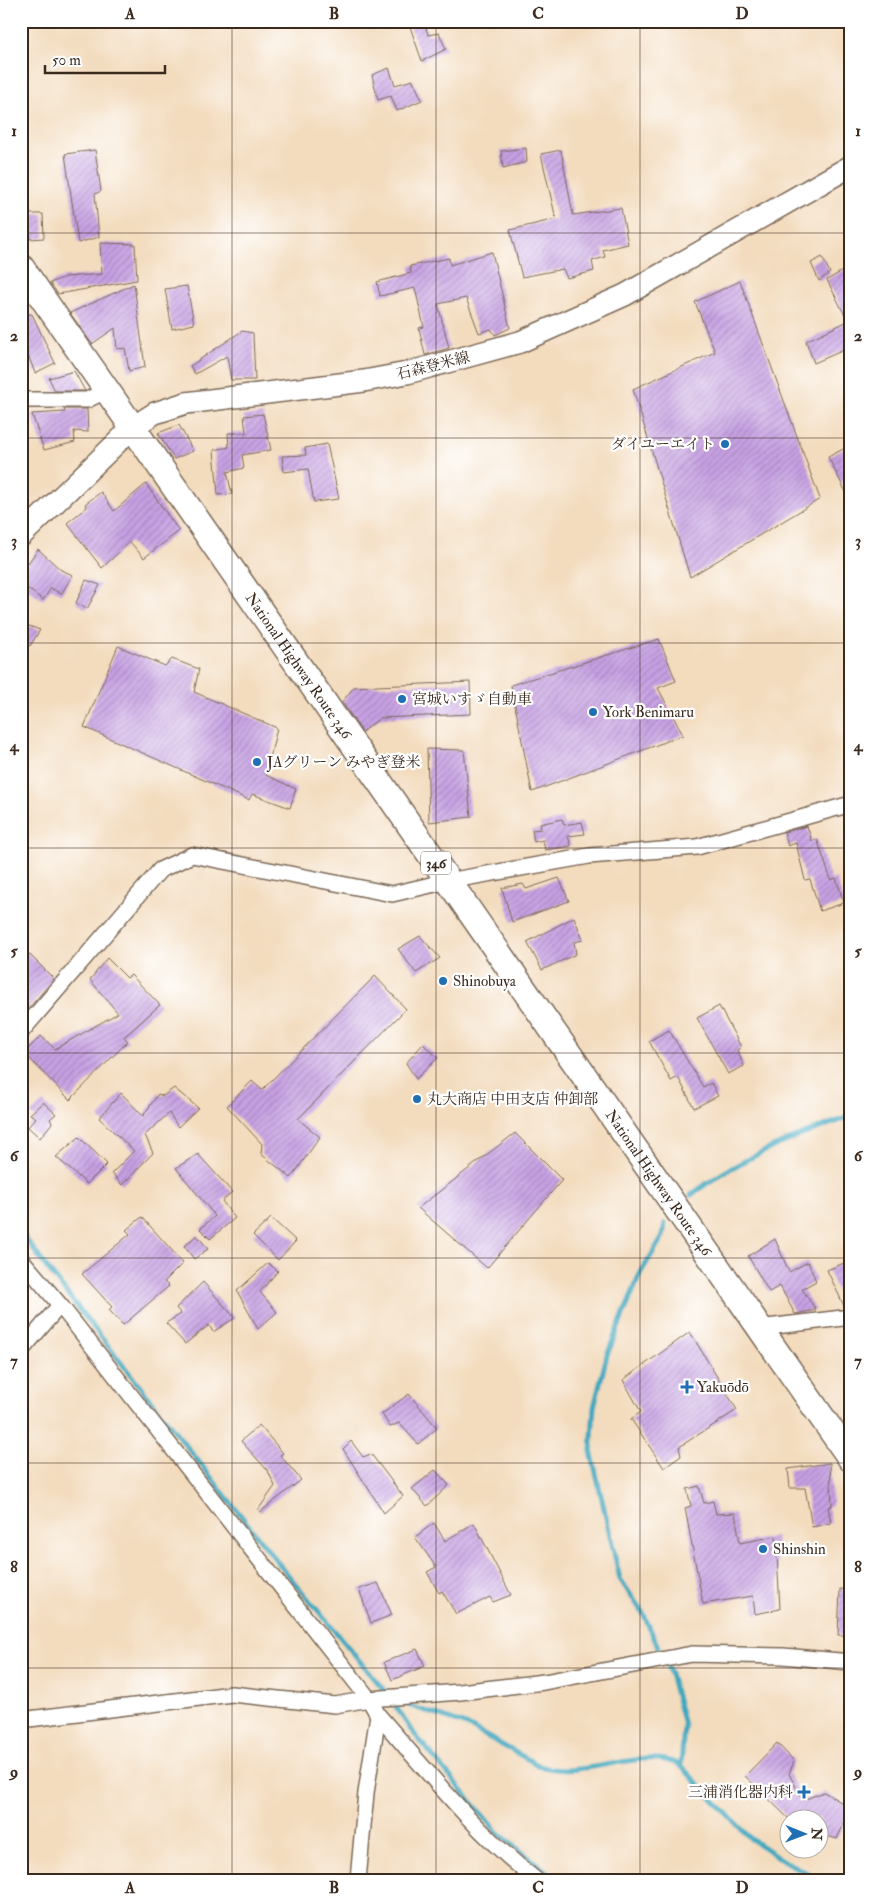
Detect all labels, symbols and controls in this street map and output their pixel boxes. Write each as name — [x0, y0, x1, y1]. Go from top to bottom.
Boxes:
text: A — [124, 4, 136, 24]
text: B — [329, 4, 339, 24]
text: C — [532, 4, 544, 24]
text: D — [735, 4, 749, 24]
scale bar — [45, 42, 165, 74]
text: 50 m — [52, 51, 81, 70]
text: 1 — [11, 121, 17, 141]
text: 1 — [855, 121, 861, 141]
text: 2 — [10, 326, 18, 346]
text: 2 — [854, 326, 862, 346]
street label: 石森登米線 — [394, 348, 472, 384]
place label: ダイユーエイト — [611, 435, 715, 454]
marker: ダイユーエイト — [719, 438, 731, 450]
text: 3 — [11, 531, 17, 551]
text: 3 — [855, 531, 861, 551]
street label: National Highway Route 346 — [241, 589, 357, 744]
place label: 宮城いすゞ自動車 — [412, 690, 532, 709]
marker: 宮城いすゞ自動車 — [396, 693, 408, 705]
place label: York Benimaru — [603, 703, 694, 722]
marker: York Benimaru — [587, 706, 599, 718]
text: 4 — [9, 736, 20, 756]
text: 4 — [853, 736, 864, 756]
place label: JAグリーン みやぎ登米 — [266, 753, 420, 773]
marker: JAグリーン みやぎ登米 — [251, 756, 263, 768]
road number: 346 — [421, 851, 451, 874]
text: 5 — [10, 941, 18, 961]
text: 5 — [854, 941, 862, 961]
place label: Shinobuya — [453, 972, 517, 991]
marker: Shinobuya — [437, 975, 449, 987]
place label: 丸大商店 中田支店 仲卸部 — [427, 1090, 598, 1109]
marker: 丸大商店 中田支店 仲卸部 — [411, 1093, 423, 1105]
street label: National Highway Route 346 — [601, 1106, 717, 1261]
text: 6 — [10, 1146, 20, 1166]
text: 6 — [854, 1146, 864, 1166]
text: 7 — [10, 1351, 18, 1371]
text: 7 — [854, 1351, 862, 1371]
place label: Yakuōdō — [697, 1378, 749, 1397]
marker: Yakuōdō — [681, 1381, 693, 1393]
place label: Shinshin — [773, 1540, 826, 1559]
marker: Shinshin — [757, 1543, 769, 1555]
text: 8 — [10, 1557, 18, 1577]
text: 8 — [854, 1557, 862, 1577]
text: 9 — [8, 1762, 18, 1782]
text: 9 — [852, 1762, 862, 1782]
place label: 三浦消化器内科 — [688, 1783, 793, 1802]
marker: 三浦消化器内科 — [797, 1785, 811, 1799]
north arrow — [780, 1808, 830, 1858]
text: N — [808, 1827, 825, 1841]
text: A — [124, 1878, 136, 1898]
text: B — [329, 1878, 339, 1898]
text: C — [532, 1878, 544, 1898]
text: D — [735, 1878, 749, 1898]

